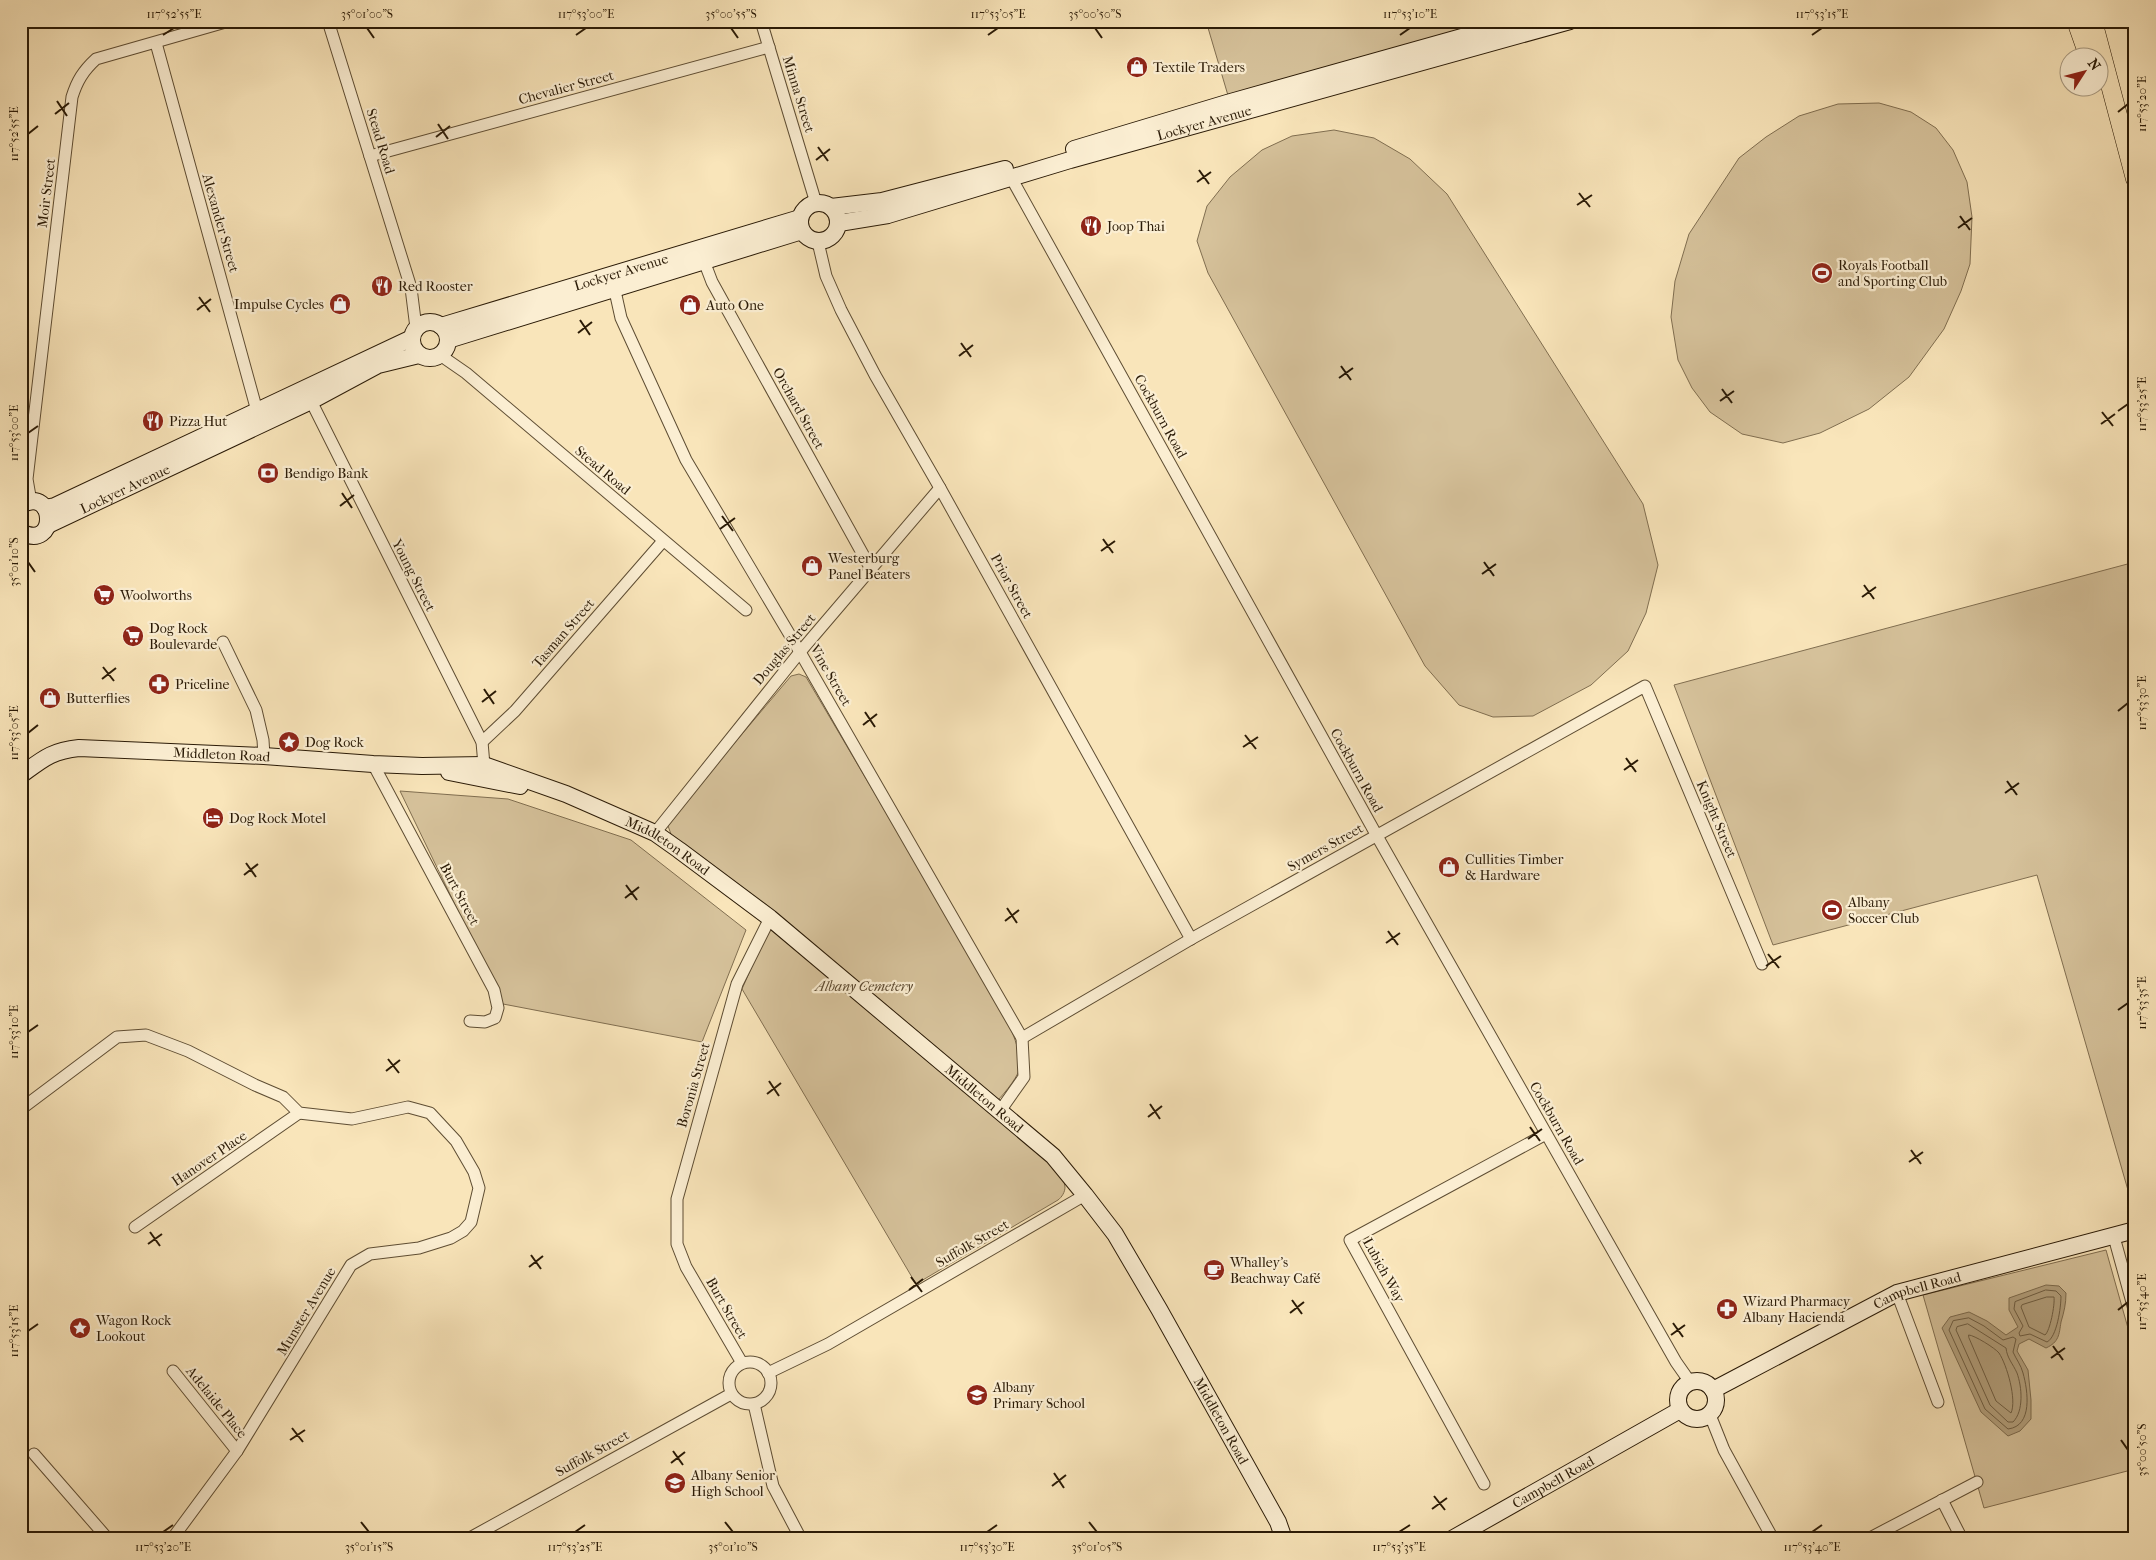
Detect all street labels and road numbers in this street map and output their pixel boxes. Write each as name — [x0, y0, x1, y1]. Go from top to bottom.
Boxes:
street label: Minna Street — [779, 54, 818, 135]
street label: Chevalier Street — [517, 67, 616, 108]
street label: Lockyer Avenue — [1155, 102, 1253, 144]
street label: Stead Road — [363, 106, 399, 176]
street label: Moir Street — [34, 157, 59, 229]
street label: Alexander Street — [198, 171, 243, 274]
street label: Lockyer Avenue — [572, 250, 670, 294]
street label: Orchard Street — [769, 364, 828, 452]
street label: Cockburn Road — [1131, 371, 1191, 461]
street label: Stead Road — [571, 442, 634, 499]
street label: Lockyer Avenue — [77, 461, 173, 518]
street label: Young Street — [388, 535, 439, 614]
street label: Prior Street — [987, 551, 1036, 622]
street label: Tasman Street — [529, 595, 598, 671]
street label: Douglas Street — [749, 610, 819, 689]
street label: Vine Street — [806, 641, 855, 709]
street label: Cockburn Road — [1327, 725, 1387, 815]
street label: Middleton Road — [173, 744, 271, 765]
street label: Knight Street — [1693, 778, 1740, 861]
street label: Middleton Road — [623, 813, 713, 879]
street label: Symers Street — [1284, 820, 1366, 875]
street label: Burt Street — [436, 860, 483, 928]
street label: Boronia Street — [673, 1041, 714, 1130]
street label: Middleton Road — [941, 1061, 1027, 1137]
street label: Cockburn Road — [1526, 1079, 1587, 1168]
street label: Hanover Place — [168, 1127, 250, 1190]
street label: Suffolk Street — [933, 1216, 1012, 1271]
street label: Lubich Way — [1359, 1235, 1408, 1306]
street label: Munster Avenue — [273, 1264, 339, 1358]
street label: Campbell Road — [1871, 1268, 1963, 1313]
street label: Burt Street — [702, 1275, 751, 1342]
street label: Adelaide Place — [182, 1362, 251, 1442]
street label: Middleton Road — [1190, 1374, 1252, 1468]
street label: Suffolk Street — [553, 1426, 632, 1481]
street label: Campbell Road — [1509, 1452, 1597, 1512]

